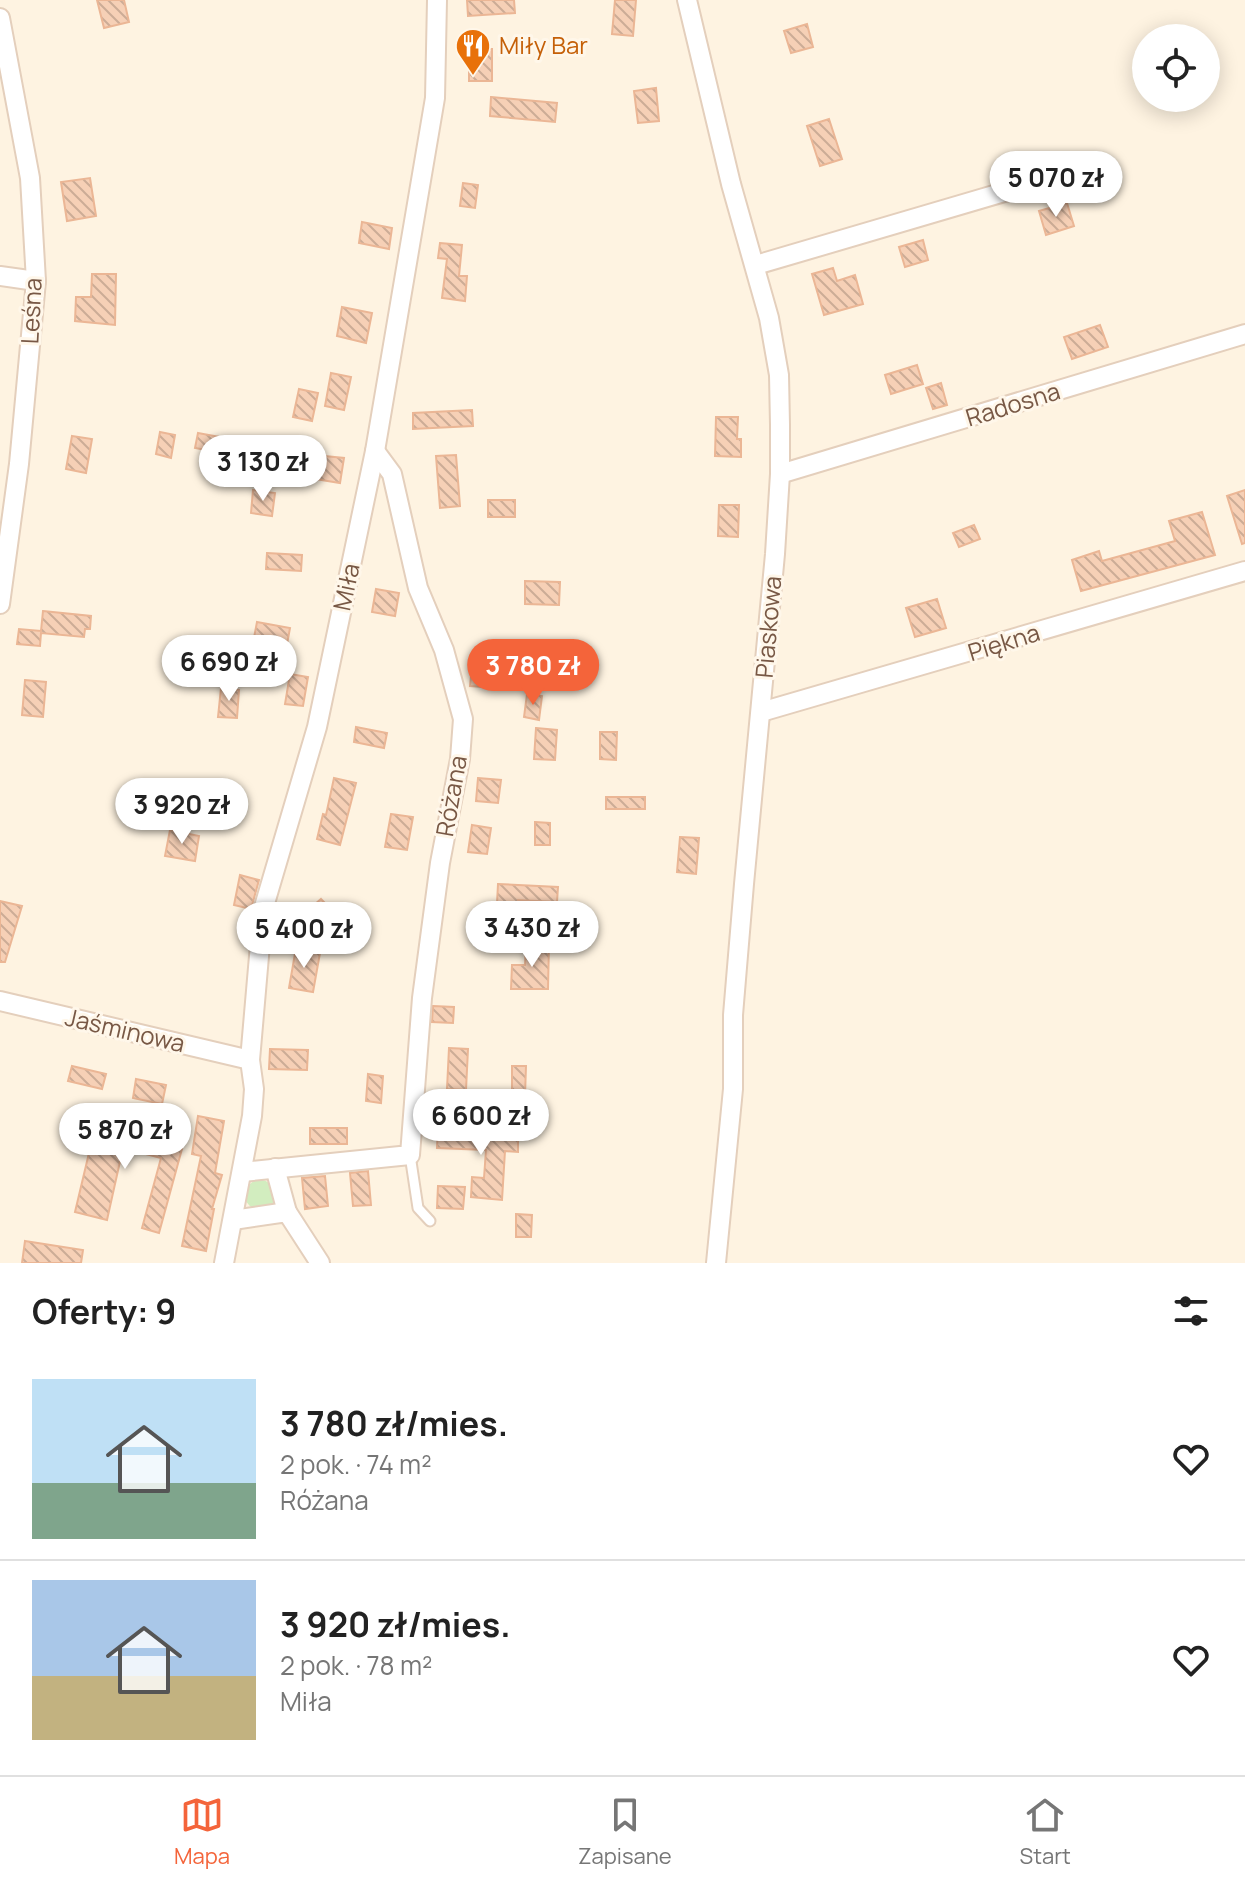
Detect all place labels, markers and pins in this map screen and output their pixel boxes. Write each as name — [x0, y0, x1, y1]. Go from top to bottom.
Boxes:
restaurant icon: Miły Bar — [454, 27, 492, 77]
place label: Miły Bar — [499, 28, 588, 61]
pin: 5 070 zł — [973, 151, 1139, 219]
pin: 3 130 zł — [180, 435, 346, 503]
pin: 6 690 zł — [146, 635, 312, 703]
pin: 3 780 zł — [450, 639, 616, 707]
pin: 3 920 zł — [99, 778, 265, 846]
pin: 3 430 zł — [449, 901, 615, 969]
pin: 5 400 zł — [221, 902, 387, 970]
pin: 6 600 zł — [398, 1089, 564, 1157]
pin: 5 870 zł — [42, 1103, 208, 1171]

